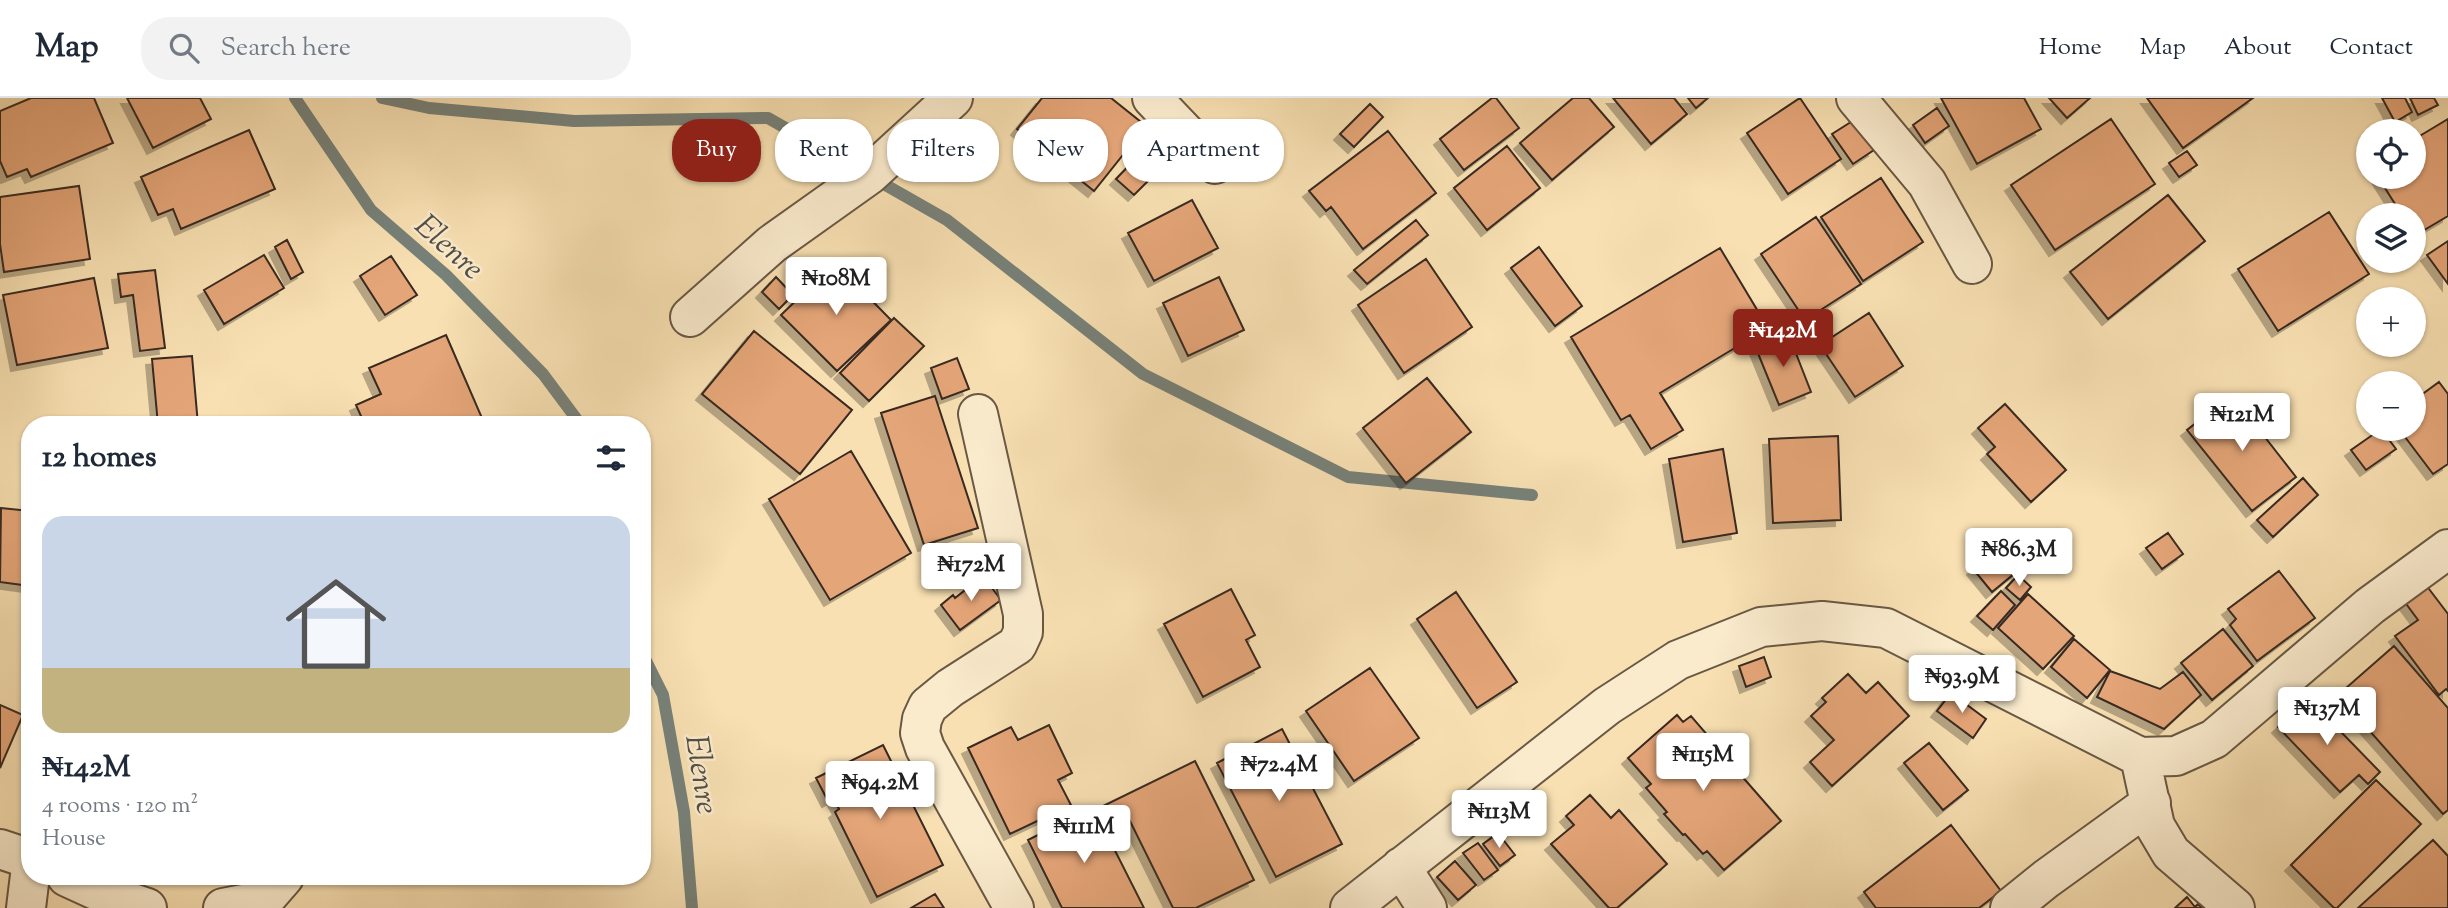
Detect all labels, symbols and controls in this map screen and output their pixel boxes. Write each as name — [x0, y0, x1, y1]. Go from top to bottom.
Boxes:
search box — [141, 17, 631, 80]
text: Map — [35, 24, 99, 72]
icon: search — [165, 29, 203, 67]
text: Search here — [221, 30, 351, 67]
text: Home — [2039, 31, 2102, 65]
text: Map — [2140, 31, 2186, 65]
text: About — [2224, 31, 2291, 65]
text: Contact — [2329, 31, 2413, 65]
chip: Buy — [672, 119, 761, 182]
chip: Rent — [775, 119, 873, 182]
chip: Filters — [887, 119, 999, 182]
chip: New — [1013, 119, 1108, 182]
chip: Apartment — [1122, 119, 1284, 182]
map controls — [2356, 119, 2426, 441]
button: locate — [2356, 119, 2426, 189]
button: layers — [2356, 203, 2426, 273]
water label: Elenre — [403, 204, 493, 292]
pin: ₦108M — [787, 258, 885, 317]
text: ₦108M — [802, 263, 870, 296]
button: + — [2356, 287, 2426, 357]
pin: ₦142M — [1734, 310, 1832, 369]
text: ₦142M — [1749, 315, 1817, 348]
button: − — [2356, 371, 2426, 441]
pin: ₦121M — [2193, 394, 2291, 453]
text: ₦121M — [2210, 399, 2274, 432]
text: 12 homes — [42, 437, 157, 480]
icon: filters — [592, 439, 630, 477]
pin: ₦86.3M — [1962, 528, 2076, 588]
text: ₦86.3M — [1981, 534, 2057, 567]
pin: ₦172M — [922, 544, 1020, 603]
text: ₦172M — [937, 549, 1005, 582]
icon: home — [273, 561, 399, 687]
pin: ₦93.9M — [1905, 656, 2019, 715]
text: ₦93.9M — [1925, 661, 1999, 694]
pin: ₦137M — [2278, 688, 2376, 747]
text: ₦137M — [2294, 693, 2360, 726]
water label: Elenre — [671, 731, 729, 818]
pin: ₦115M — [1654, 734, 1752, 793]
text: ₦115M — [1672, 739, 1734, 772]
pin: ₦72.4M — [1222, 744, 1336, 803]
text: ₦142M — [42, 747, 131, 790]
text: ₦72.4M — [1240, 749, 1318, 782]
pin: ₦94.2M — [823, 762, 937, 821]
text: ₦94.2M — [841, 767, 919, 800]
text: 4 rooms · 120 m² — [42, 790, 198, 823]
pin: ₦113M — [1450, 790, 1548, 850]
text: ₦113M — [1468, 796, 1530, 829]
pin: ₦111M — [1035, 806, 1133, 865]
text: ₦111M — [1053, 811, 1115, 844]
text: House — [42, 823, 106, 856]

